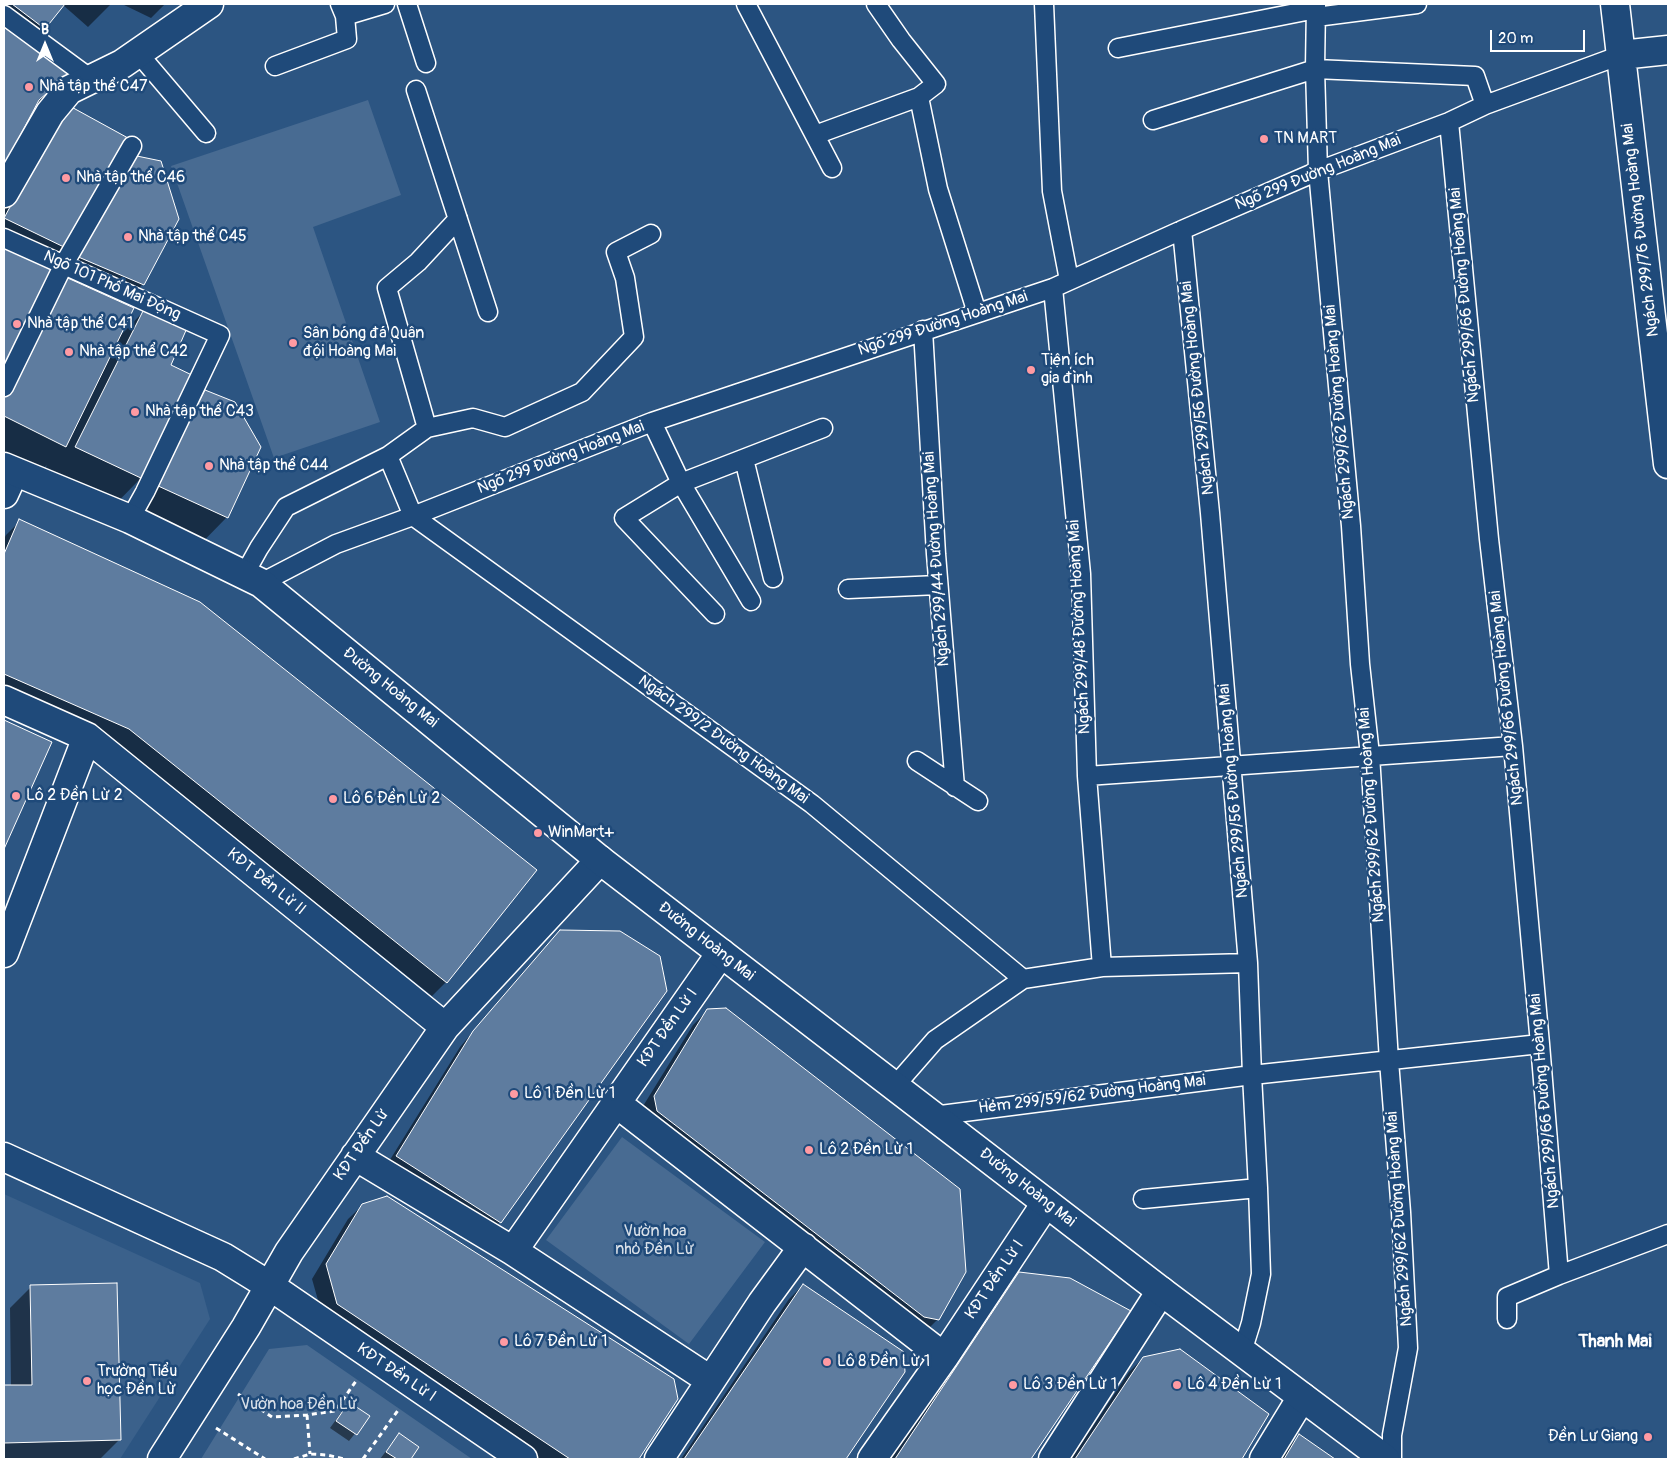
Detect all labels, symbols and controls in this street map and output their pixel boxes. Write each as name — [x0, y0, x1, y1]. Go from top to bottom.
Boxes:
north arrow — [20, 20, 70, 70]
scale bar — [1492, 20, 1587, 52]
text: B — [41, 21, 49, 38]
text: 20 m — [1498, 29, 1533, 48]
place label: Nhà tập thể C47 — [39, 77, 147, 97]
marker: Nhà tập thể C47 — [23, 81, 35, 93]
street label: Ngách 299/76 Đường Hoàng Mai — [1618, 122, 1664, 338]
place label: TN MART — [1274, 129, 1337, 149]
street label: Ngõ 299 Đường Hoàng Mai — [1232, 131, 1404, 215]
marker: TN MART — [1258, 133, 1270, 145]
place label: Nhà tập thể C46 — [76, 168, 185, 188]
marker: Nhà tập thể C46 — [60, 172, 72, 184]
street label: Ngách 299/66 Đường Hoàng Mai — [1446, 187, 1484, 403]
place label: Nhà tập thể C45 — [138, 227, 247, 247]
marker: Nhà tập thể C45 — [122, 231, 134, 243]
street label: Ngõ 101 Phố Mai Động — [40, 247, 184, 325]
street label: Ngách 299/56 Đường Hoàng Mai — [1177, 280, 1219, 496]
street label: Ngõ 299 Đường Hoàng Mai — [856, 288, 1030, 360]
street label: Ngách 299/62 Đường Hoàng Mai — [1321, 304, 1359, 520]
place label: Nhà tập thể C41 — [27, 314, 133, 334]
marker: Nhà tập thể C41 — [11, 318, 23, 330]
place label: Sân bóng đá Quân đội Hoàng Mai — [303, 324, 424, 362]
marker: Sân bóng đá Quân đội Hoàng Mai — [287, 337, 299, 349]
place label: Nhà tập thể C42 — [79, 342, 188, 362]
marker: Nhà tập thể C42 — [63, 346, 75, 358]
place label: Tiện ích gia đình — [1041, 351, 1094, 389]
marker: Tiện ích gia đình — [1025, 364, 1037, 376]
place label: Nhà tập thể C43 — [145, 402, 254, 422]
marker: Nhà tập thể C43 — [129, 406, 141, 418]
street label: Ngõ 299 Đường Hoàng Mai — [475, 417, 647, 499]
street label: Ngách 299/44 Đường Hoàng Mai — [920, 451, 954, 667]
place label: Nhà tập thể C44 — [219, 456, 328, 476]
marker: Nhà tập thể C44 — [203, 460, 215, 472]
street label: Ngách 299/48 Đường Hoàng Mai — [1065, 519, 1095, 735]
street label: Ngách 299/66 Đường Hoàng Mai — [1486, 590, 1528, 806]
street label: Đường Hoàng Mai — [338, 644, 442, 732]
street label: Ngách 299/2 Đường Hoàng Mai — [634, 672, 812, 808]
street label: Ngách 299/56 Đường Hoàng Mai — [1215, 683, 1253, 899]
street label: Ngách 299/62 Đường Hoàng Mai — [1355, 707, 1389, 923]
place label: Lô 2 Đền Lừ 2 — [26, 786, 123, 806]
place label: Lô 6 Đền Lừ 2 — [343, 789, 440, 809]
marker: Lô 2 Đền Lừ 2 — [10, 790, 22, 802]
marker: Lô 6 Đền Lừ 2 — [327, 793, 339, 805]
place label: WinMart+ — [548, 823, 614, 843]
marker: WinMart+ — [532, 827, 544, 839]
street label: KĐT Đền Lừ II — [223, 844, 309, 920]
street label: Đường Hoàng Mai — [654, 898, 758, 986]
street label: KĐT Đền Lừ I — [634, 985, 702, 1071]
street label: Ngách 299/66 Đường Hoàng Mai — [1526, 993, 1564, 1209]
street label: Hẻm 299/59/62 Đường Hoàng Mai — [977, 1072, 1207, 1118]
place label: Lô 1 Đền Lừ 1 — [524, 1084, 615, 1104]
marker: Lô 1 Đền Lừ 1 — [508, 1088, 520, 1100]
street label: KĐT Đền Lừ — [330, 1105, 394, 1185]
street label: Ngách 299/62 Đường Hoàng Mai — [1383, 1111, 1417, 1327]
place label: Lô 2 Đền Lừ 1 — [819, 1140, 913, 1160]
marker: Lô 2 Đền Lừ 1 — [803, 1144, 815, 1156]
street label: Đường Hoàng Mai — [975, 1144, 1079, 1232]
park label: Vườn hoa nhỏ Đền Lừ — [615, 1222, 695, 1260]
street label: KĐT Đền Lừ I — [961, 1237, 1029, 1323]
district label: Thanh Mai — [1578, 1331, 1652, 1353]
place label: Lô 7 Đền Lừ 1 — [514, 1332, 608, 1352]
marker: Lô 7 Đền Lừ 1 — [498, 1336, 510, 1348]
street label: KĐT Đền Lừ I — [353, 1339, 439, 1407]
place label: Lô 8 Đền Lừ 1 — [837, 1352, 930, 1372]
marker: Lô 8 Đền Lừ 1 — [821, 1356, 833, 1368]
place label: Trường Tiểu học Đền Lừ — [97, 1362, 177, 1400]
marker: Trường Tiểu học Đền Lừ — [81, 1375, 93, 1387]
place label: Lô 3 Đền Lừ 1 — [1023, 1375, 1117, 1395]
place label: Lô 4 Đền Lừ 1 — [1187, 1375, 1281, 1395]
marker: Lô 3 Đền Lừ 1 — [1007, 1379, 1019, 1391]
marker: Lô 4 Đền Lừ 1 — [1171, 1379, 1183, 1391]
park label: Vườn hoa Đền Lừ — [240, 1395, 358, 1415]
place label: Đền Lư Giang — [1548, 1427, 1638, 1447]
marker: Đền Lư Giang — [1642, 1431, 1654, 1443]

